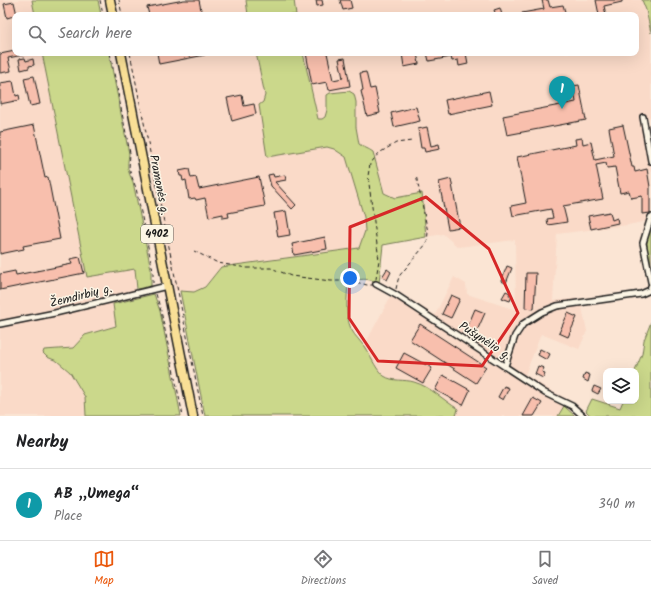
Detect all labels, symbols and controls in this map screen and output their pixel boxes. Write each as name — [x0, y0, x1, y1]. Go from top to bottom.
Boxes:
search box — [12, 12, 639, 56]
text: Search here — [58, 22, 132, 46]
icon: search — [26, 23, 48, 45]
pin: 1 — [549, 76, 575, 109]
street label: Pramonės g. — [144, 153, 174, 217]
road number: 4902 — [141, 225, 173, 243]
your location — [340, 268, 360, 288]
street label: Žemdirbių g. — [48, 279, 114, 313]
street label: Pušynėlio g. — [455, 317, 515, 365]
map controls — [603, 368, 639, 404]
button: layers — [603, 368, 639, 404]
text: Nearby — [16, 429, 68, 456]
text: AB „Umega“ — [54, 482, 140, 506]
text: 1 — [27, 494, 31, 515]
text: 340 m — [598, 494, 635, 515]
text: Place — [54, 506, 82, 527]
tab: Map — [93, 548, 115, 590]
tab: Directions — [301, 548, 346, 590]
tab: Saved — [532, 548, 558, 590]

